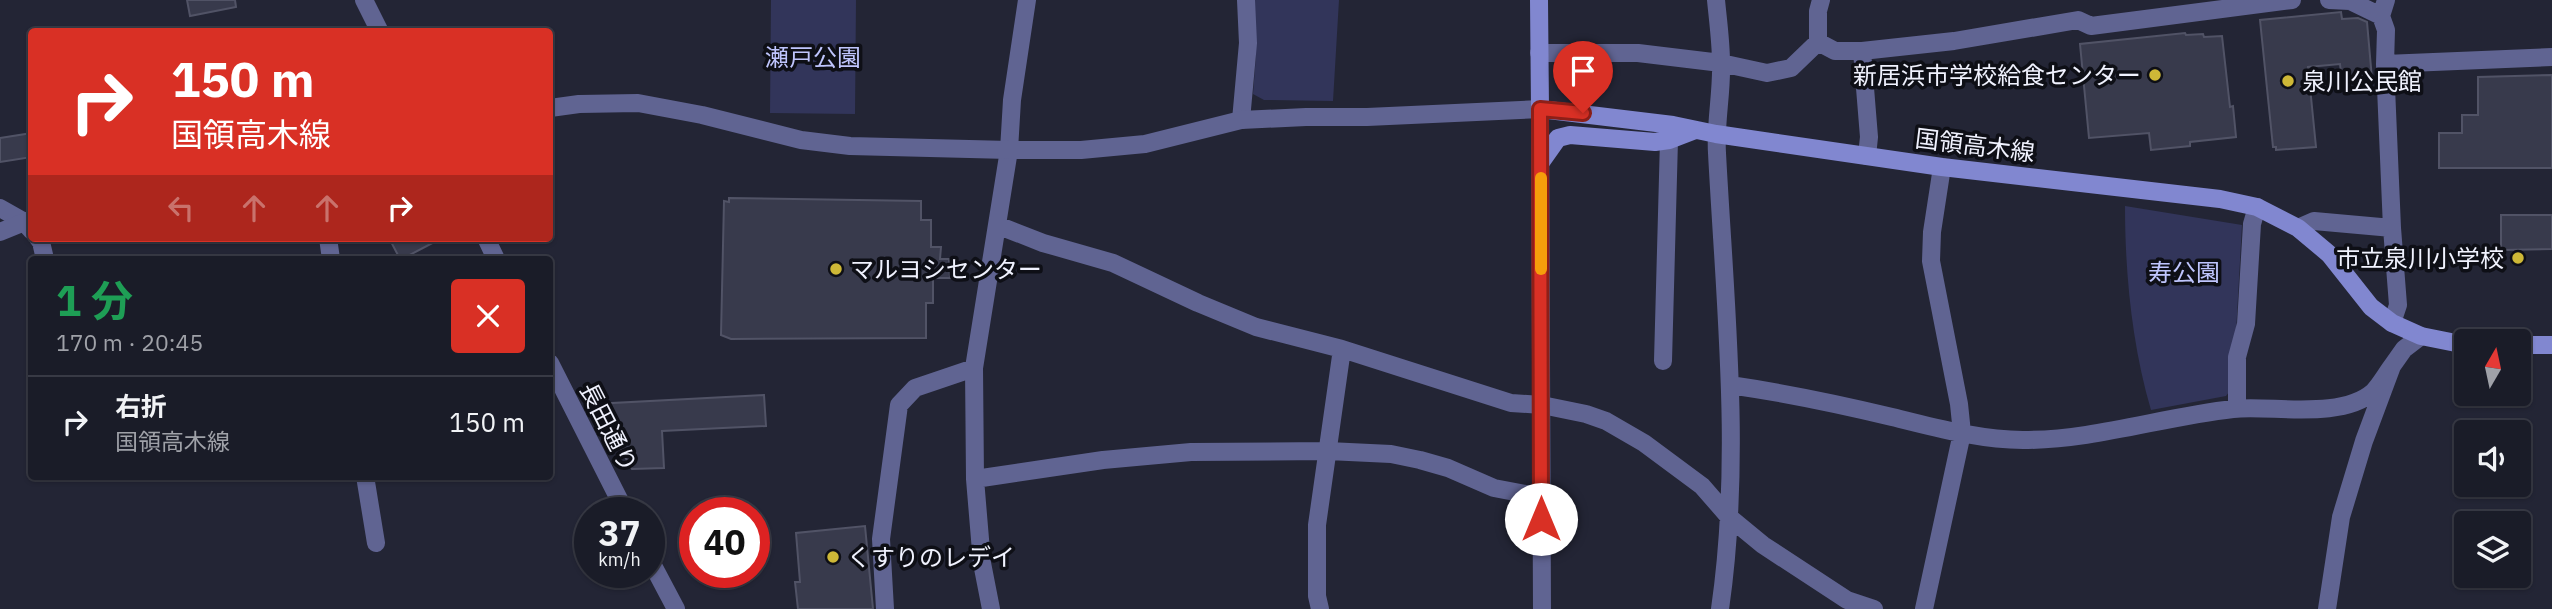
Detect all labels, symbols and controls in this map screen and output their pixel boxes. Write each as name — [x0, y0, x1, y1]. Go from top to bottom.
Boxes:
park label: 瀬戸公園 — [765, 41, 861, 73]
pin — [1553, 41, 1613, 113]
text: 150 m — [171, 47, 315, 110]
icon: arrive — [1564, 52, 1602, 90]
icon: right — [56, 56, 147, 147]
place label: 新居浜市学校給食センター — [1853, 59, 2141, 91]
place label: 泉川公民館 — [2302, 65, 2422, 97]
marker: 新居浜市学校給食センター — [2147, 67, 2163, 83]
marker: 泉川公民館 — [2280, 73, 2296, 89]
text: 国領高木線 — [171, 113, 331, 155]
street label: 国領高木線 — [1913, 122, 2037, 168]
icon: left — [162, 189, 200, 227]
icon: ahead — [235, 189, 273, 227]
icon: ahead — [308, 189, 346, 227]
icon: right — [381, 189, 419, 227]
place label: 市立泉川小学校 — [2336, 242, 2504, 274]
marker: 市立泉川小学校 — [2510, 250, 2526, 266]
place label: マルヨシセンター — [850, 253, 1042, 285]
park label: 寿公園 — [2148, 256, 2220, 288]
marker: マルヨシセンター — [828, 261, 844, 277]
text: 1 分 — [56, 273, 133, 328]
button: close — [451, 279, 525, 353]
text: 170 m · 20:45 — [56, 327, 203, 357]
north arrow — [2454, 329, 2530, 406]
map controls — [2454, 329, 2531, 588]
street label: 長田通り — [573, 377, 645, 477]
text: 右折 — [115, 389, 167, 423]
icon: right — [56, 403, 94, 441]
text: 150 m — [449, 405, 525, 439]
button: sound — [2454, 420, 2531, 497]
text: 国領高木線 — [115, 426, 230, 456]
position arrow — [1504, 482, 1578, 556]
speed limit sign: 40 — [679, 497, 770, 588]
text: 37 — [598, 510, 641, 556]
button: layers — [2454, 511, 2531, 588]
place label: くすりのレデイ — [847, 541, 1015, 573]
text: km/h — [598, 548, 641, 571]
marker: くすりのレデイ — [825, 549, 841, 565]

